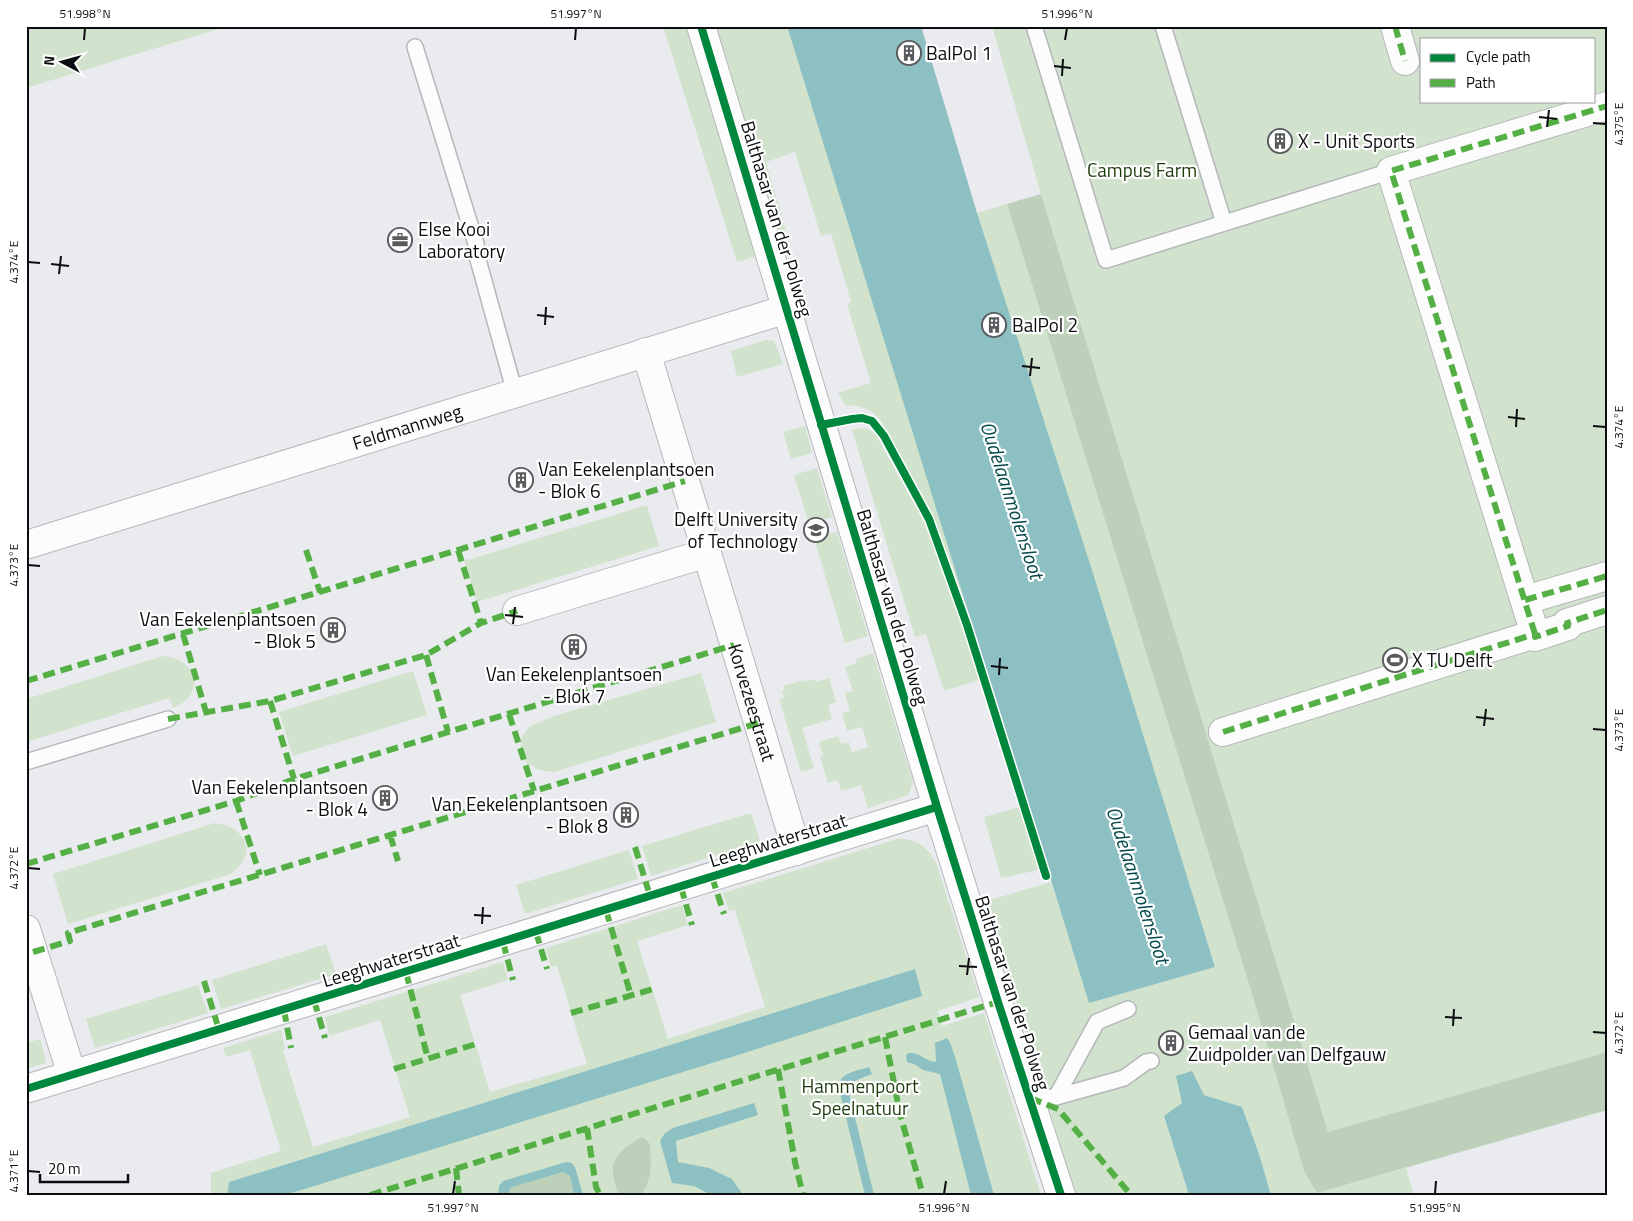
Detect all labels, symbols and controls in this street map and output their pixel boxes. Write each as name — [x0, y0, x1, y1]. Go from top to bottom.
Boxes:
text: 51.998°N — [59, 4, 111, 23]
text: 51.997°N — [550, 4, 602, 23]
text: 51.996°N — [1041, 4, 1093, 23]
north arrow — [38, 38, 88, 88]
place label: BalPol 1 — [926, 38, 992, 67]
legend — [1420, 38, 1596, 102]
building icon: BalPol 1 — [896, 40, 922, 66]
text: Cycle path — [1466, 45, 1531, 68]
text: N — [38, 55, 60, 67]
text: Path — [1466, 71, 1496, 94]
text: 4.375°E — [1609, 102, 1628, 145]
street label: Balthasar van der Polweg — [734, 117, 821, 321]
place label: X - Unit Sports — [1298, 126, 1415, 155]
building icon: X - Unit Sports — [1267, 128, 1293, 154]
park label: Campus Farm — [1087, 155, 1197, 184]
place label: Else Kooi Laboratory — [418, 214, 505, 265]
office icon: Else Kooi Laboratory — [387, 227, 413, 253]
text: 4.374°E — [4, 240, 23, 283]
place label: BalPol 2 — [1012, 310, 1078, 339]
building icon: BalPol 2 — [981, 312, 1007, 338]
street label: Feldmannweg — [349, 396, 466, 457]
text: 4.374°E — [1609, 405, 1628, 448]
water label: Oudelaanmolensloot — [972, 417, 1053, 585]
place label: Van Eekelenplantsoen - Blok 6 — [538, 454, 714, 505]
building icon: Van Eekelenplantsoen - Blok 6 — [508, 467, 534, 493]
place label: Delft University of Technology — [674, 504, 798, 555]
street label: Balthasar van der Polweg — [850, 505, 937, 709]
school or university icon: Delft University of Technology — [803, 517, 829, 543]
text: 4.373°E — [4, 543, 23, 586]
place label: Van Eekelenplantsoen - Blok 5 — [140, 604, 316, 655]
building icon: Van Eekelenplantsoen - Blok 5 — [320, 617, 346, 643]
building icon: Van Eekelenplantsoen - Blok 7 — [561, 634, 587, 660]
street label: Korvezeestraat — [721, 640, 784, 765]
place label: X TU Delft — [1412, 645, 1493, 674]
sports icon: X TU Delft — [1382, 647, 1408, 673]
place label: Van Eekelenplantsoen - Blok 7 — [486, 659, 662, 710]
text: 4.373°E — [1609, 708, 1628, 751]
place label: Van Eekelenplantsoen - Blok 4 — [192, 772, 368, 823]
building icon: Van Eekelenplantsoen - Blok 4 — [372, 785, 398, 811]
place label: Van Eekelenplantsoen - Blok 8 — [432, 789, 608, 840]
building icon: Van Eekelenplantsoen - Blok 8 — [613, 802, 639, 828]
water label: Oudelaanmolensloot — [1098, 802, 1179, 970]
street label: Leeghwaterstraat — [705, 805, 851, 874]
text: 4.372°E — [4, 846, 23, 889]
street label: Balthasar van der Polweg — [968, 891, 1059, 1094]
street label: Leeghwaterstraat — [318, 925, 464, 994]
text: 4.372°E — [1609, 1011, 1628, 1054]
place label: Gemaal van de Zuidpolder van Delfgauw — [1188, 1017, 1386, 1068]
building icon: Gemaal van de Zuidpolder van Delfgauw — [1158, 1030, 1184, 1056]
park label: Hammenpoort Speelnatuur — [801, 1071, 919, 1122]
text: 4.371°E — [4, 1149, 23, 1192]
scale bar — [40, 1151, 128, 1183]
text: 20 m — [48, 1157, 81, 1180]
text: 51.997°N — [427, 1198, 479, 1217]
text: 51.996°N — [918, 1198, 970, 1217]
text: 51.995°N — [1409, 1198, 1461, 1217]

